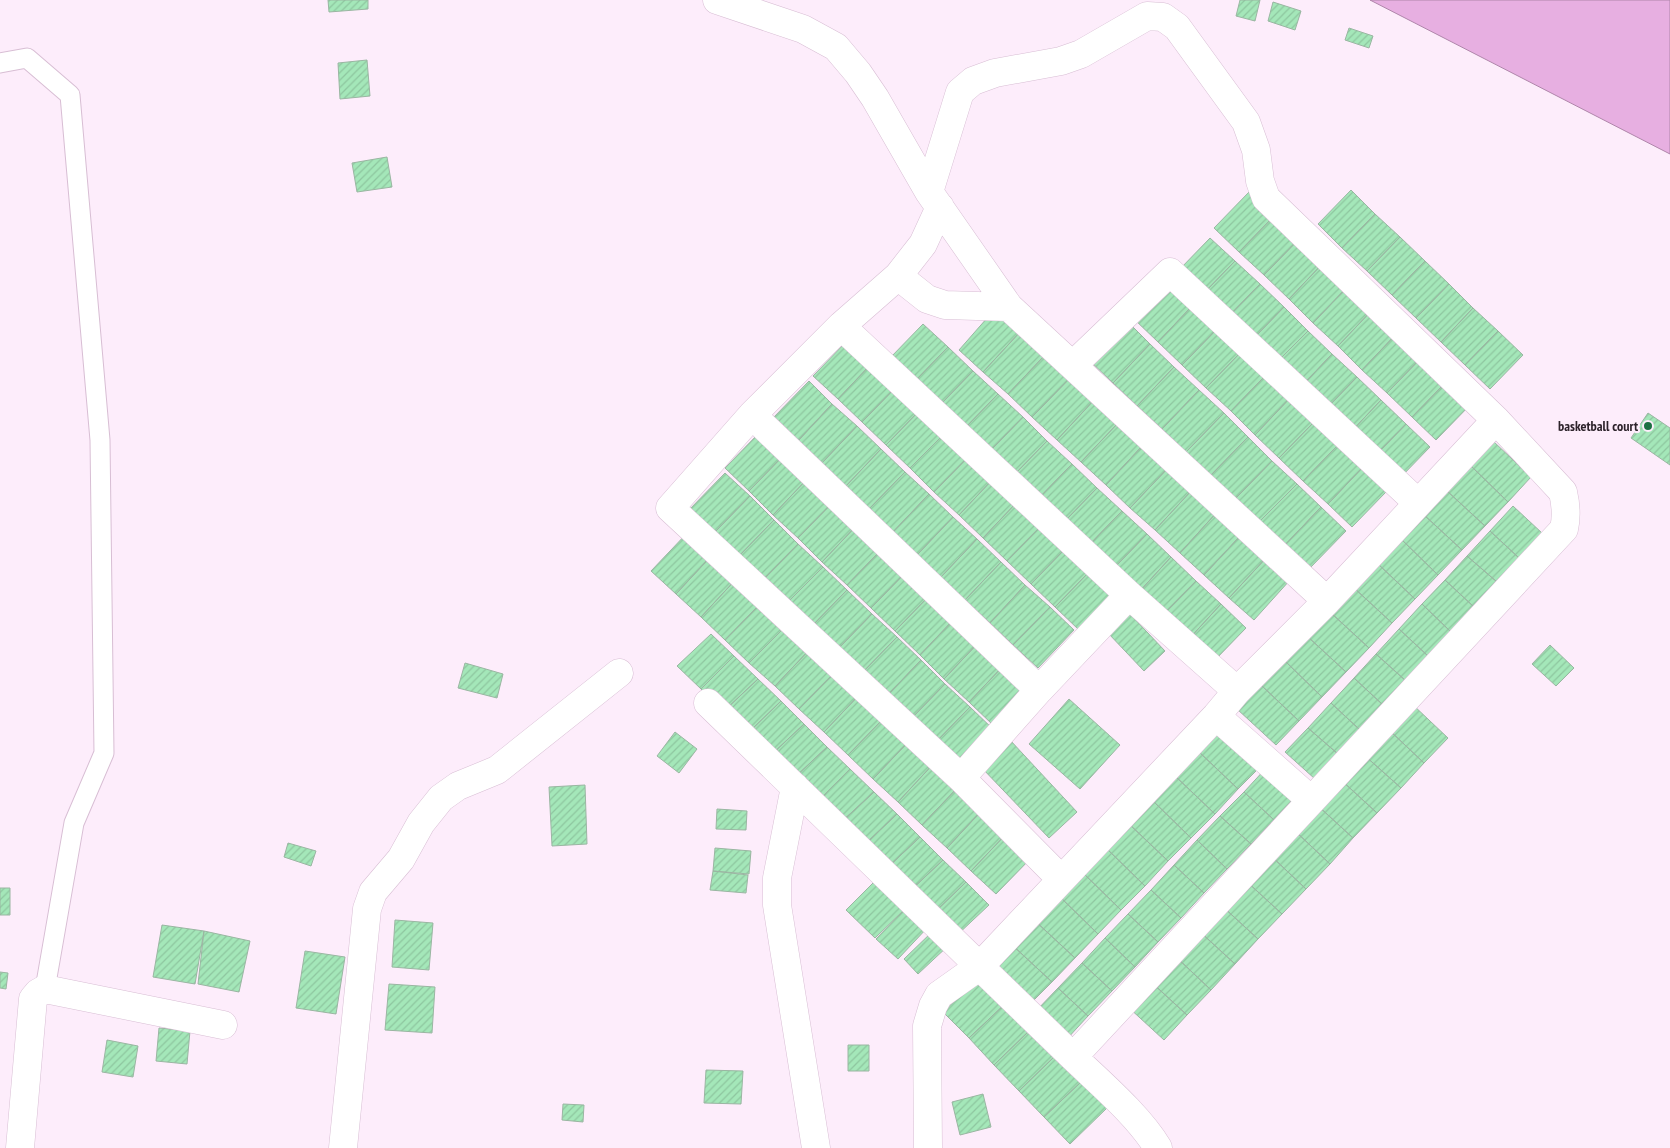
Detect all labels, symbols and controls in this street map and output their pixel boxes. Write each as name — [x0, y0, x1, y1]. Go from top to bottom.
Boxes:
place label: basketball court — [1558, 417, 1638, 435]
marker: basketball court — [1642, 420, 1654, 432]

